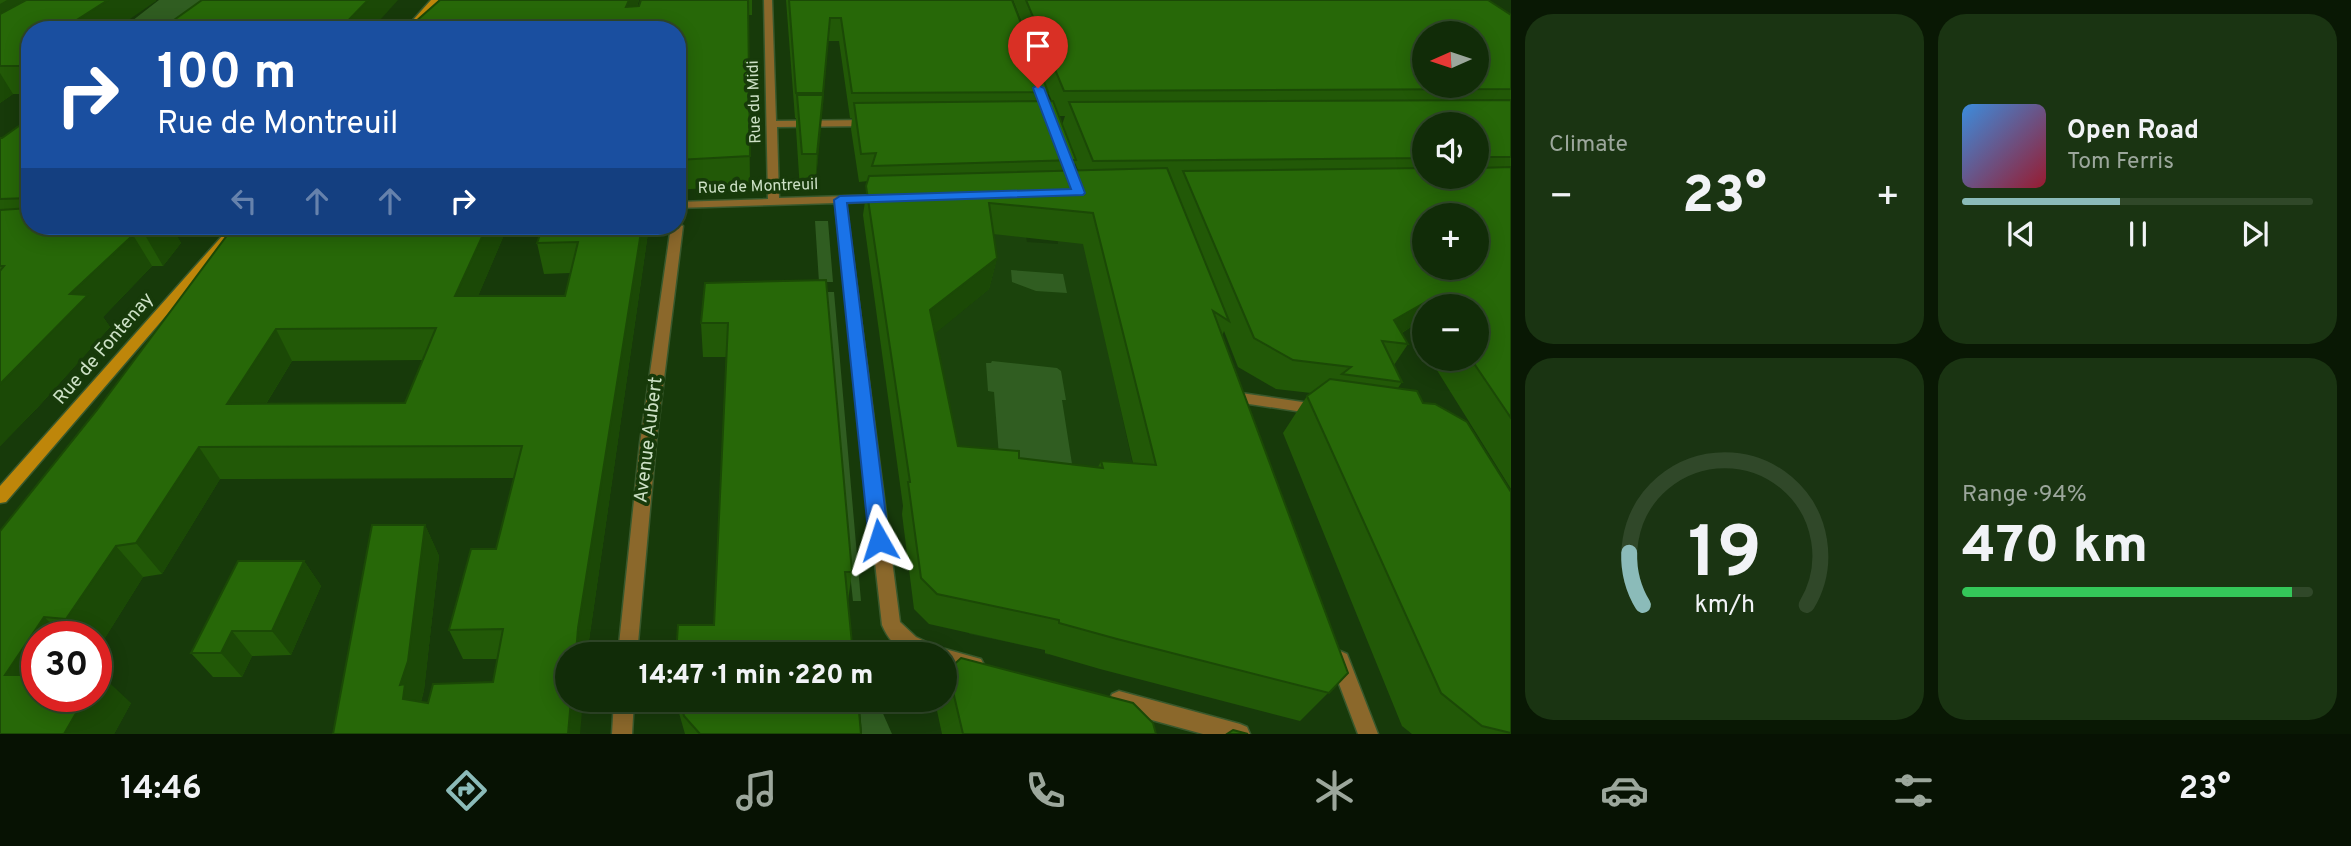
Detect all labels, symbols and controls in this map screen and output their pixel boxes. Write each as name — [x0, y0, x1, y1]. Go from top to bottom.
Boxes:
pin — [1008, 16, 1068, 88]
north arrow — [1412, 21, 1489, 98]
map controls — [1412, 21, 1489, 371]
icon: arrive — [1019, 27, 1057, 65]
text: 100 m — [157, 44, 296, 106]
icon: right — [42, 49, 133, 140]
street label: Rue du Midi — [744, 60, 766, 144]
text: Rue de Montreuil — [157, 105, 398, 145]
button: sound — [1412, 112, 1489, 189]
text: Open Road — [2067, 115, 2199, 148]
text: Climate — [1549, 131, 1628, 160]
text: Tom Ferris — [2067, 148, 2174, 177]
text: 23° — [1682, 165, 1767, 231]
text: − — [1549, 174, 1574, 223]
text: + — [1875, 174, 1900, 223]
street label: Rue de Montreuil — [697, 175, 819, 199]
icon: left — [225, 182, 263, 220]
icon: ahead — [298, 182, 336, 220]
icon: ahead — [371, 182, 409, 220]
icon: right — [444, 182, 482, 220]
button: + — [1412, 203, 1489, 280]
icon: previous — [2002, 215, 2040, 253]
icon: pause — [2119, 215, 2157, 253]
icon: next — [2236, 215, 2274, 253]
street label: Rue de Fontenay — [49, 288, 159, 410]
button: − — [1412, 294, 1489, 371]
street label: Avenue Aubert — [629, 376, 669, 504]
text: Range · 94% — [1962, 481, 2087, 510]
position arrow — [842, 503, 916, 577]
text: 19 — [1688, 511, 1761, 603]
text: 470 km — [1962, 515, 2148, 581]
text: km/h — [1694, 590, 1755, 622]
speed limit sign: 30 — [21, 621, 112, 712]
text: 14:47 · 1 min · 220 m — [639, 660, 873, 693]
icon: directions — [442, 766, 491, 815]
icon: music — [732, 766, 781, 815]
icon: phone — [1021, 766, 1070, 815]
icon: climate — [1310, 766, 1359, 815]
icon: car — [1600, 766, 1649, 815]
icon: filters — [1889, 766, 1938, 815]
text: 14:46 — [120, 770, 202, 810]
text: 23° — [2179, 770, 2231, 810]

